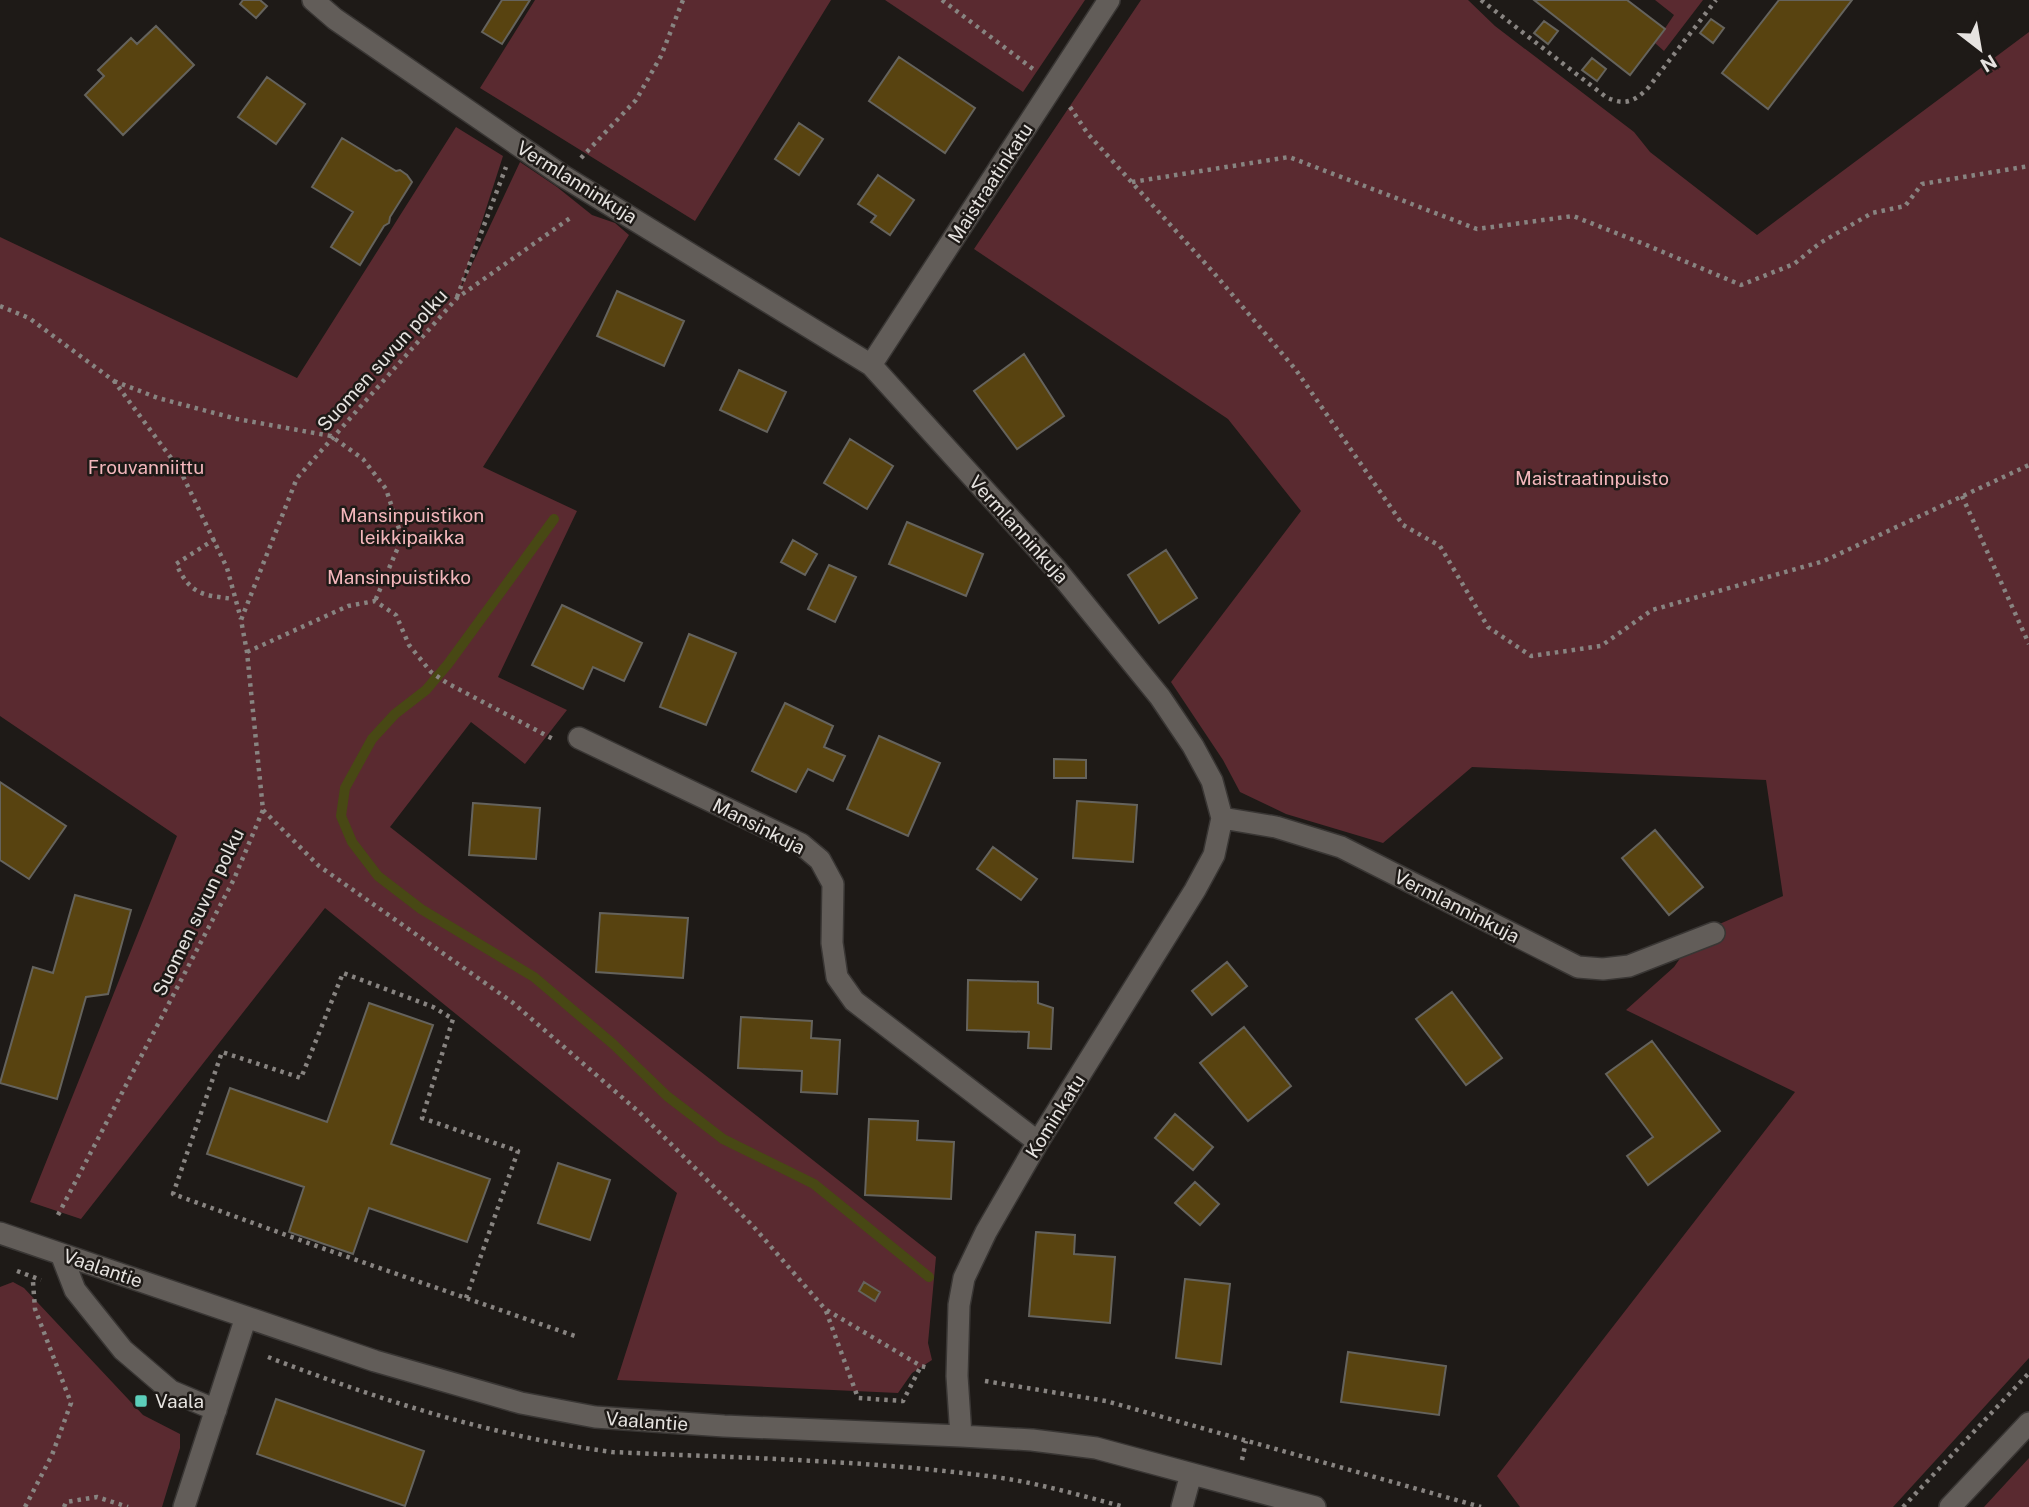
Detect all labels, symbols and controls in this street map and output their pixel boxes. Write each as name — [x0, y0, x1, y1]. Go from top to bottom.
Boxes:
north arrow — [1945, 14, 2015, 84]
text: N — [1977, 50, 2001, 77]
street label: Maistraatinkatu — [943, 119, 1037, 247]
street label: Vermlanninkuja — [513, 136, 641, 228]
street label: Suomen suvun polku — [312, 284, 452, 436]
park label: Frouvanniittu — [88, 456, 204, 478]
park label: Maistraatinpuisto — [1515, 467, 1669, 489]
street label: Vermlanninkuja — [965, 471, 1073, 587]
park label: Mansinpuistikon leikkipaikka — [340, 504, 484, 548]
park label: Mansinpuistikko — [327, 566, 471, 588]
street label: Mansinkuja — [709, 793, 809, 859]
street label: Suomen suvun polku — [148, 825, 248, 999]
street label: Vermlanninkuja — [1391, 865, 1523, 947]
street label: Kominkatu — [1021, 1070, 1089, 1162]
street label: Vaalantie — [60, 1244, 146, 1292]
place label: Vaala — [155, 1390, 204, 1412]
marker: Vaala — [133, 1393, 149, 1409]
street label: Vaalantie — [605, 1407, 689, 1435]

